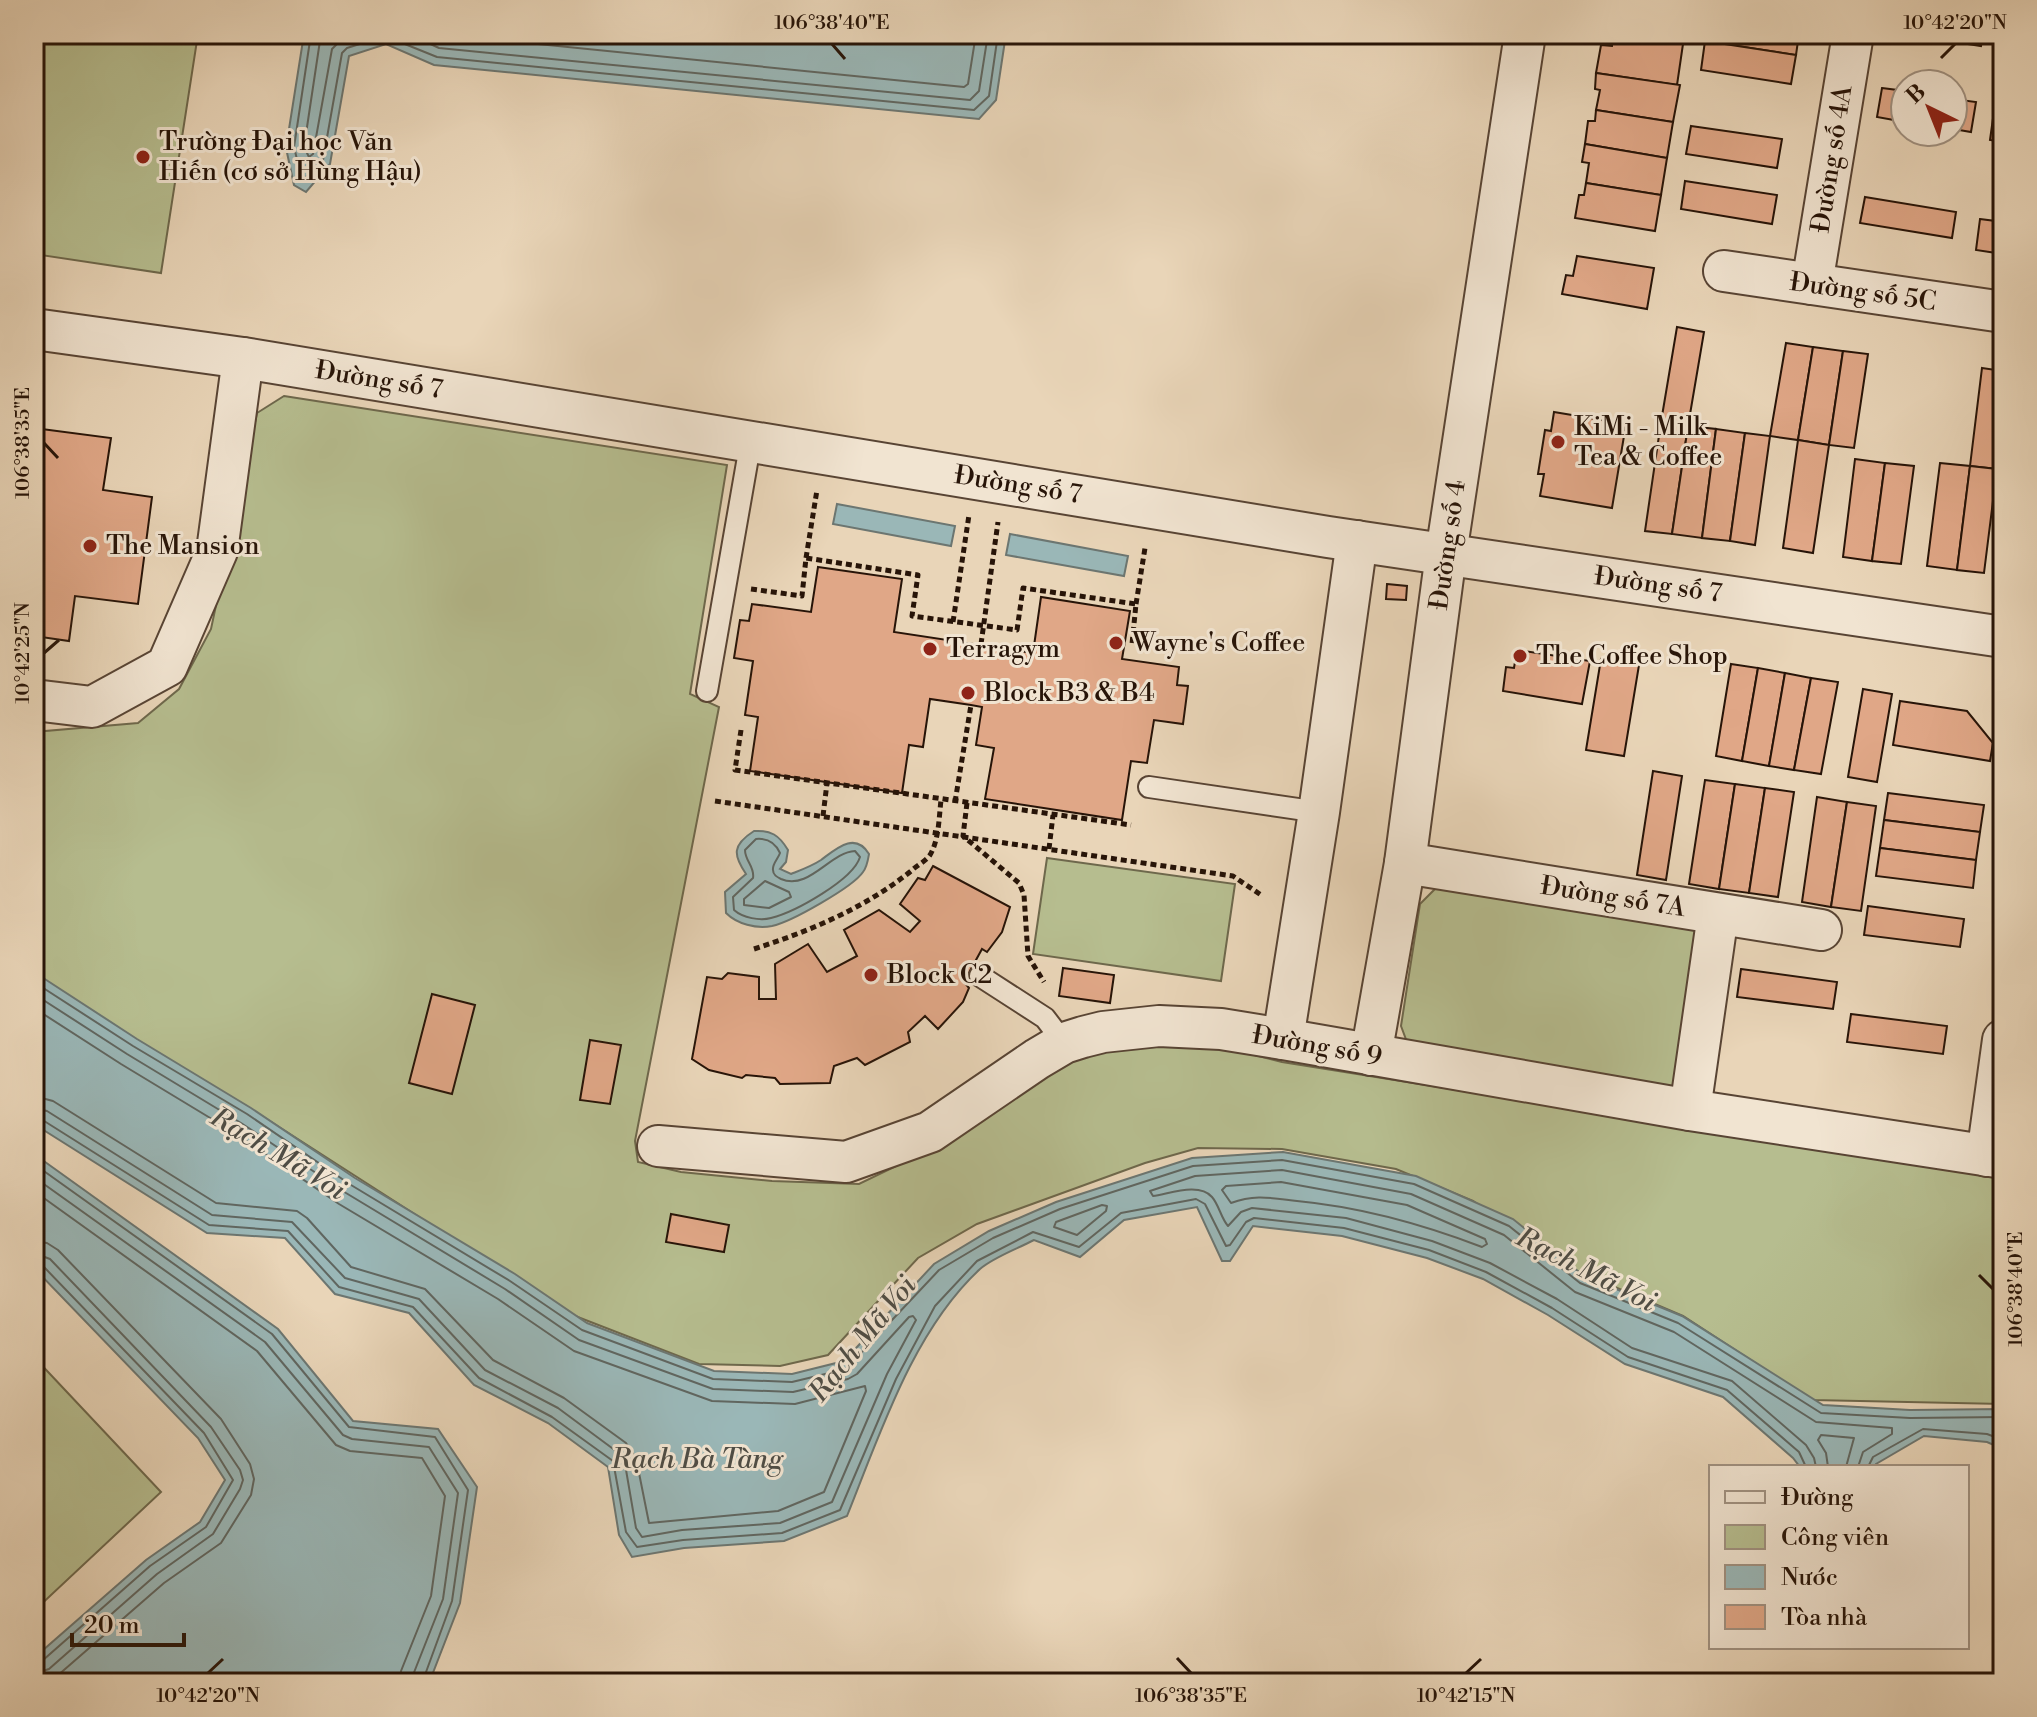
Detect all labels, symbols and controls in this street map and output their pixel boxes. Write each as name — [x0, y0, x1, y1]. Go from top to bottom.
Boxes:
text: 106°38'40"E — [774, 11, 890, 36]
text: 10°42'20"N — [1903, 11, 2007, 36]
north arrow — [1889, 68, 1969, 148]
text: B — [1901, 79, 1932, 110]
street label: Đường số 4A — [1805, 82, 1860, 235]
place label: Trường Đại học Văn Hiến (cơ sở Hùng Hậu) — [159, 126, 422, 188]
marker: Trường Đại học Văn Hiến (cơ sở Hùng Hậu) — [134, 148, 152, 166]
street label: Đường số 5C — [1788, 266, 1938, 318]
street label: Đường số 7 — [313, 354, 445, 406]
text: 106°38'35"E — [11, 387, 36, 499]
place label: KiMi - Milk Tea & Coffee — [1574, 411, 1722, 473]
marker: KiMi - Milk Tea & Coffee — [1549, 433, 1567, 451]
street label: Đường số 7 — [952, 459, 1084, 511]
street label: Đường số 4 — [1423, 478, 1473, 612]
place label: The Mansion — [106, 530, 260, 562]
marker: The Mansion — [81, 537, 99, 555]
street label: Đường số 7 — [1592, 560, 1724, 610]
text: 10°42'25"N — [11, 602, 36, 704]
place label: Wayne's Coffee — [1131, 627, 1305, 659]
place label: Terragym — [946, 633, 1060, 665]
marker: Wayne's Coffee — [1107, 634, 1125, 652]
marker: Terragym — [921, 640, 939, 658]
place label: The Coffee Shop — [1536, 640, 1728, 672]
marker: The Coffee Shop — [1511, 647, 1529, 665]
place label: Block B3 & B4 — [983, 677, 1155, 709]
marker: Block B3 & B4 — [959, 684, 977, 702]
street label: Đường số 7A — [1538, 870, 1689, 924]
place label: Block C2 — [886, 959, 992, 991]
marker: Block C2 — [862, 966, 880, 984]
street label: Đường số 9 — [1250, 1019, 1384, 1073]
water label: Rạch Mã Voi — [203, 1099, 352, 1208]
water label: Rạch Mã Voi — [1509, 1219, 1662, 1320]
text: 106°38'40"E — [2004, 1231, 2029, 1347]
water label: Rạch Mã Voi — [801, 1269, 925, 1410]
water label: Rạch Bà Tàng — [610, 1442, 784, 1477]
legend — [1709, 1465, 1969, 1649]
text: Đường — [1781, 1483, 1854, 1513]
text: Công viên — [1781, 1523, 1889, 1553]
text: Nước — [1781, 1563, 1838, 1593]
scale bar — [72, 1597, 184, 1647]
text: Tòa nhà — [1781, 1603, 1868, 1633]
text: 20 m — [84, 1611, 140, 1641]
text: 10°42'20"N — [156, 1684, 260, 1709]
text: 106°38'35"E — [1135, 1684, 1247, 1709]
text: 10°42'15"N — [1417, 1684, 1515, 1709]

